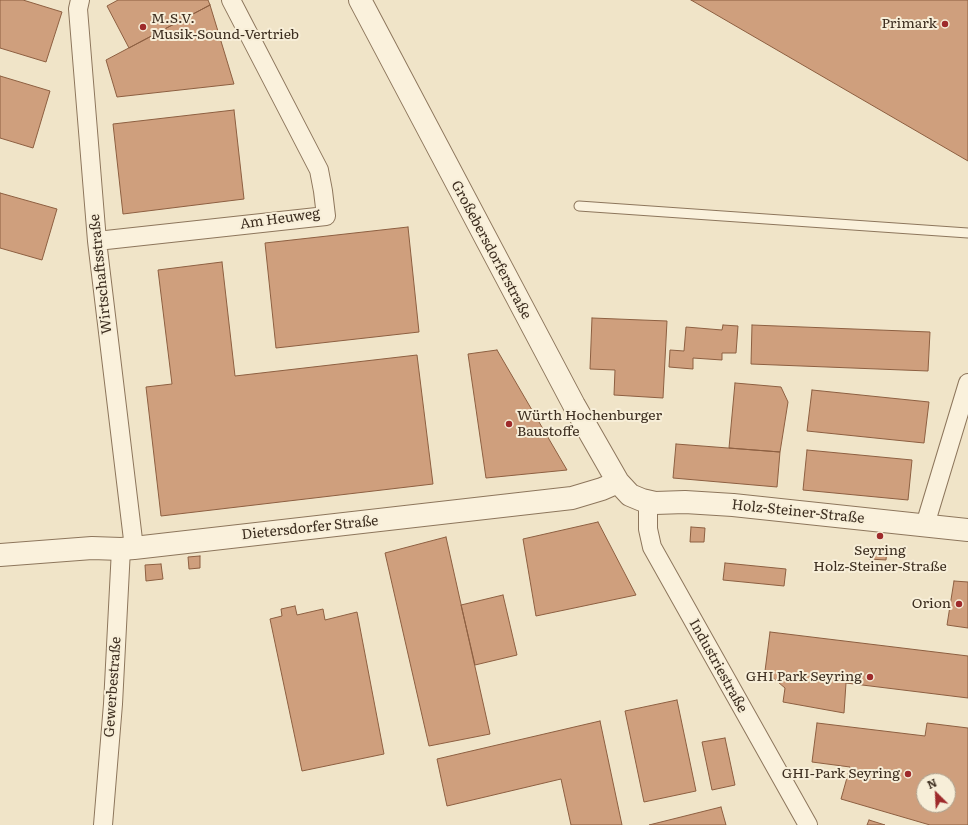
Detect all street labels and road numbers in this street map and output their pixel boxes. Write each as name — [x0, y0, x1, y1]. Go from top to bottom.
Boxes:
street label: Großebersdorferstraße — [447, 178, 535, 322]
street label: Am Heuweg — [239, 205, 321, 233]
street label: Wirtschaftsstraße — [86, 213, 116, 335]
street label: Holz-Steiner-Straße — [731, 497, 865, 527]
street label: Dietersdorfer Straße — [241, 512, 379, 544]
street label: Industriestraße — [685, 616, 751, 716]
street label: Gewerbestraße — [101, 636, 125, 738]

